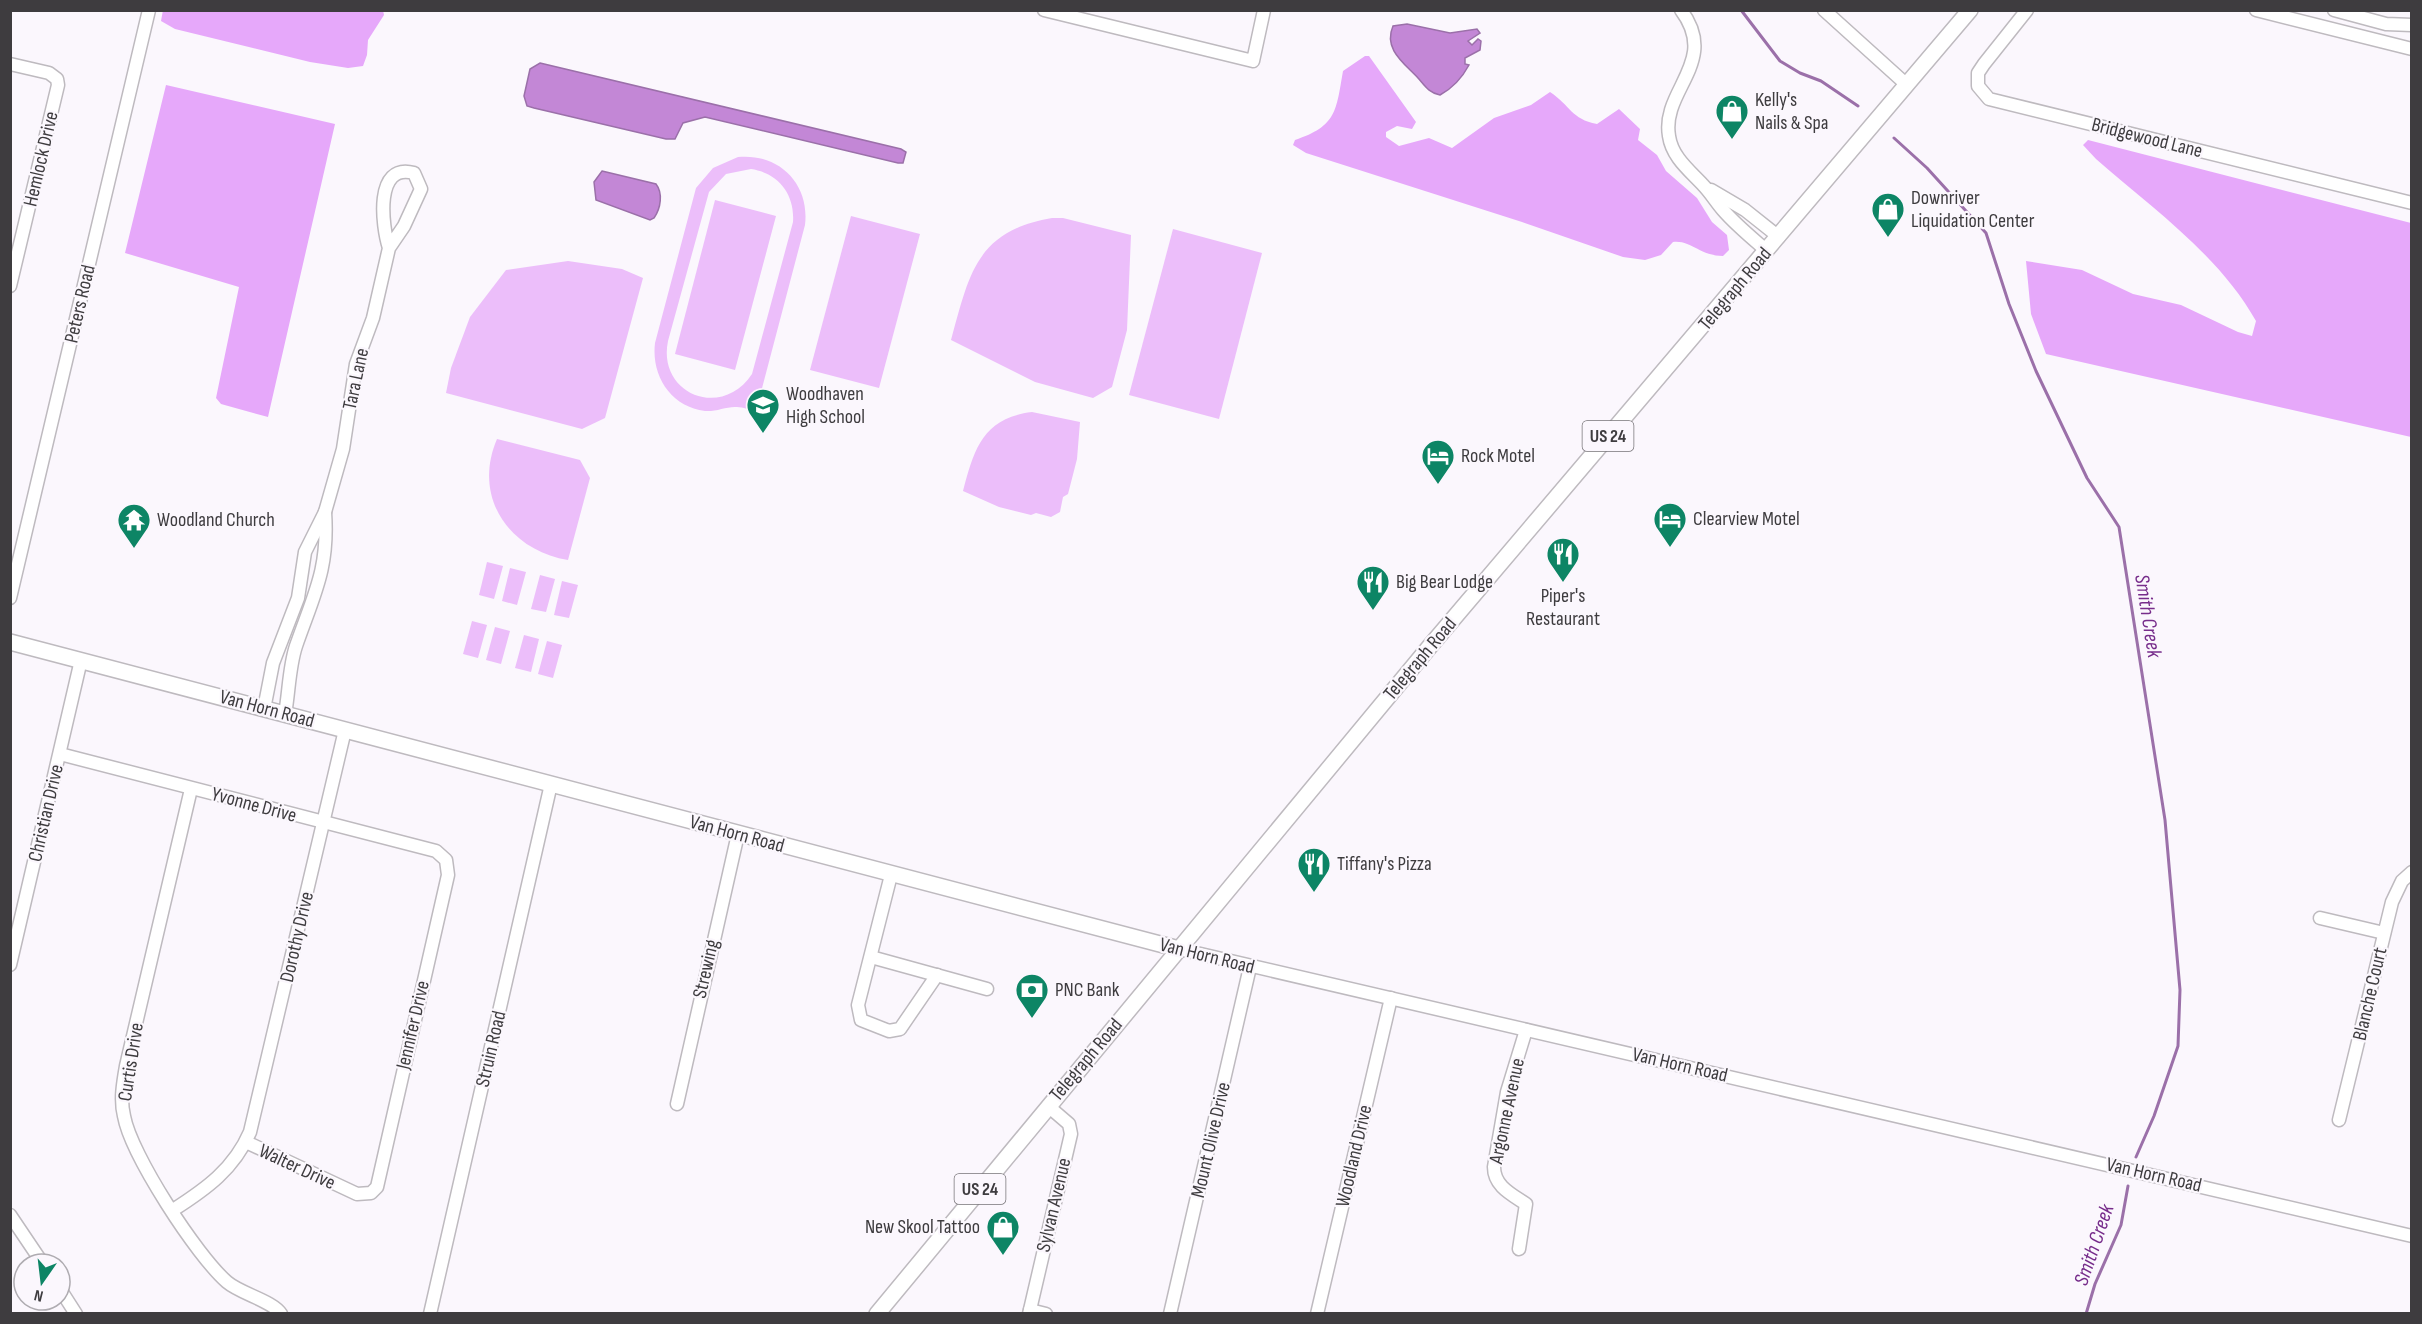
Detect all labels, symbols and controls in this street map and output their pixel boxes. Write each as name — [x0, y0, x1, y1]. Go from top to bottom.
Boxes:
place label: Kelly's Nails & Spa — [1755, 88, 1829, 135]
shop icon: Kelly's Nails & Spa — [1714, 93, 1750, 140]
street label: Hemlock Drive — [18, 109, 64, 209]
street label: Bridgewood Lane — [2089, 113, 2205, 163]
place label: Downriver Liquidation Center — [1911, 186, 2035, 233]
shop icon: Downriver Liquidation Center — [1870, 191, 1906, 238]
street label: Telegraph Road — [1693, 243, 1777, 335]
street label: Peters Road — [59, 263, 101, 345]
street label: Tara Lane — [338, 346, 374, 412]
place label: Woodhaven High School — [786, 382, 865, 429]
school or university icon: Woodhaven High School — [745, 387, 781, 434]
road number: US 24 — [1582, 421, 1634, 451]
hotel icon: Rock Motel — [1420, 438, 1456, 485]
place label: Rock Motel — [1461, 444, 1535, 468]
hotel icon: Clearview Motel — [1652, 501, 1688, 548]
temple icon: Woodland Church — [116, 502, 152, 549]
place label: Clearview Motel — [1693, 507, 1800, 531]
place label: Woodland Church — [157, 508, 275, 532]
restaurant icon: Piper's Restaurant — [1545, 536, 1581, 583]
restaurant icon: Big Bear Lodge — [1355, 564, 1391, 611]
place label: Big Bear Lodge — [1396, 570, 1493, 594]
water label: Smith Creek — [2129, 573, 2167, 661]
place label: Piper's Restaurant — [1526, 584, 1600, 631]
street label: Telegraph Road — [1378, 613, 1462, 705]
street label: Van Horn Road — [217, 685, 317, 733]
street label: Christian Drive — [23, 762, 69, 864]
street label: Yvonne Drive — [209, 782, 299, 828]
street label: Van Horn Road — [687, 810, 787, 858]
restaurant icon: Tiffany's Pizza — [1296, 846, 1332, 893]
place label: Tiffany's Pizza — [1337, 852, 1432, 876]
street label: Dorothy Drive — [275, 889, 319, 985]
street label: Van Horn Road — [1157, 933, 1257, 979]
street label: Strewing — [688, 937, 724, 1001]
street label: Blanche Court — [2348, 945, 2392, 1043]
bank icon: PNC Bank — [1014, 972, 1050, 1019]
street label: Jennifer Drive — [391, 978, 435, 1073]
place label: PNC Bank — [1055, 978, 1120, 1002]
street label: Struin Road — [471, 1009, 511, 1089]
street label: Telegraph Road — [1044, 1014, 1128, 1106]
street label: Curtis Drive — [113, 1021, 149, 1103]
street label: Van Horn Road — [1630, 1042, 1730, 1088]
street label: Argonne Avenue — [1484, 1056, 1530, 1167]
street label: Mount Olive Drive — [1186, 1080, 1236, 1200]
street label: Woodland Drive — [1331, 1103, 1377, 1209]
street label: Walter Drive — [255, 1139, 339, 1195]
street label: Van Horn Road — [2104, 1152, 2204, 1198]
street label: Sylvan Avenue — [1032, 1156, 1076, 1254]
road number: US 24 — [954, 1174, 1006, 1204]
water label: Smith Creek — [2069, 1200, 2120, 1289]
shop icon: New Skool Tattoo — [985, 1209, 1021, 1256]
place label: New Skool Tattoo — [865, 1215, 980, 1239]
north arrow — [12, 1252, 72, 1312]
text: N — [32, 1285, 45, 1305]

